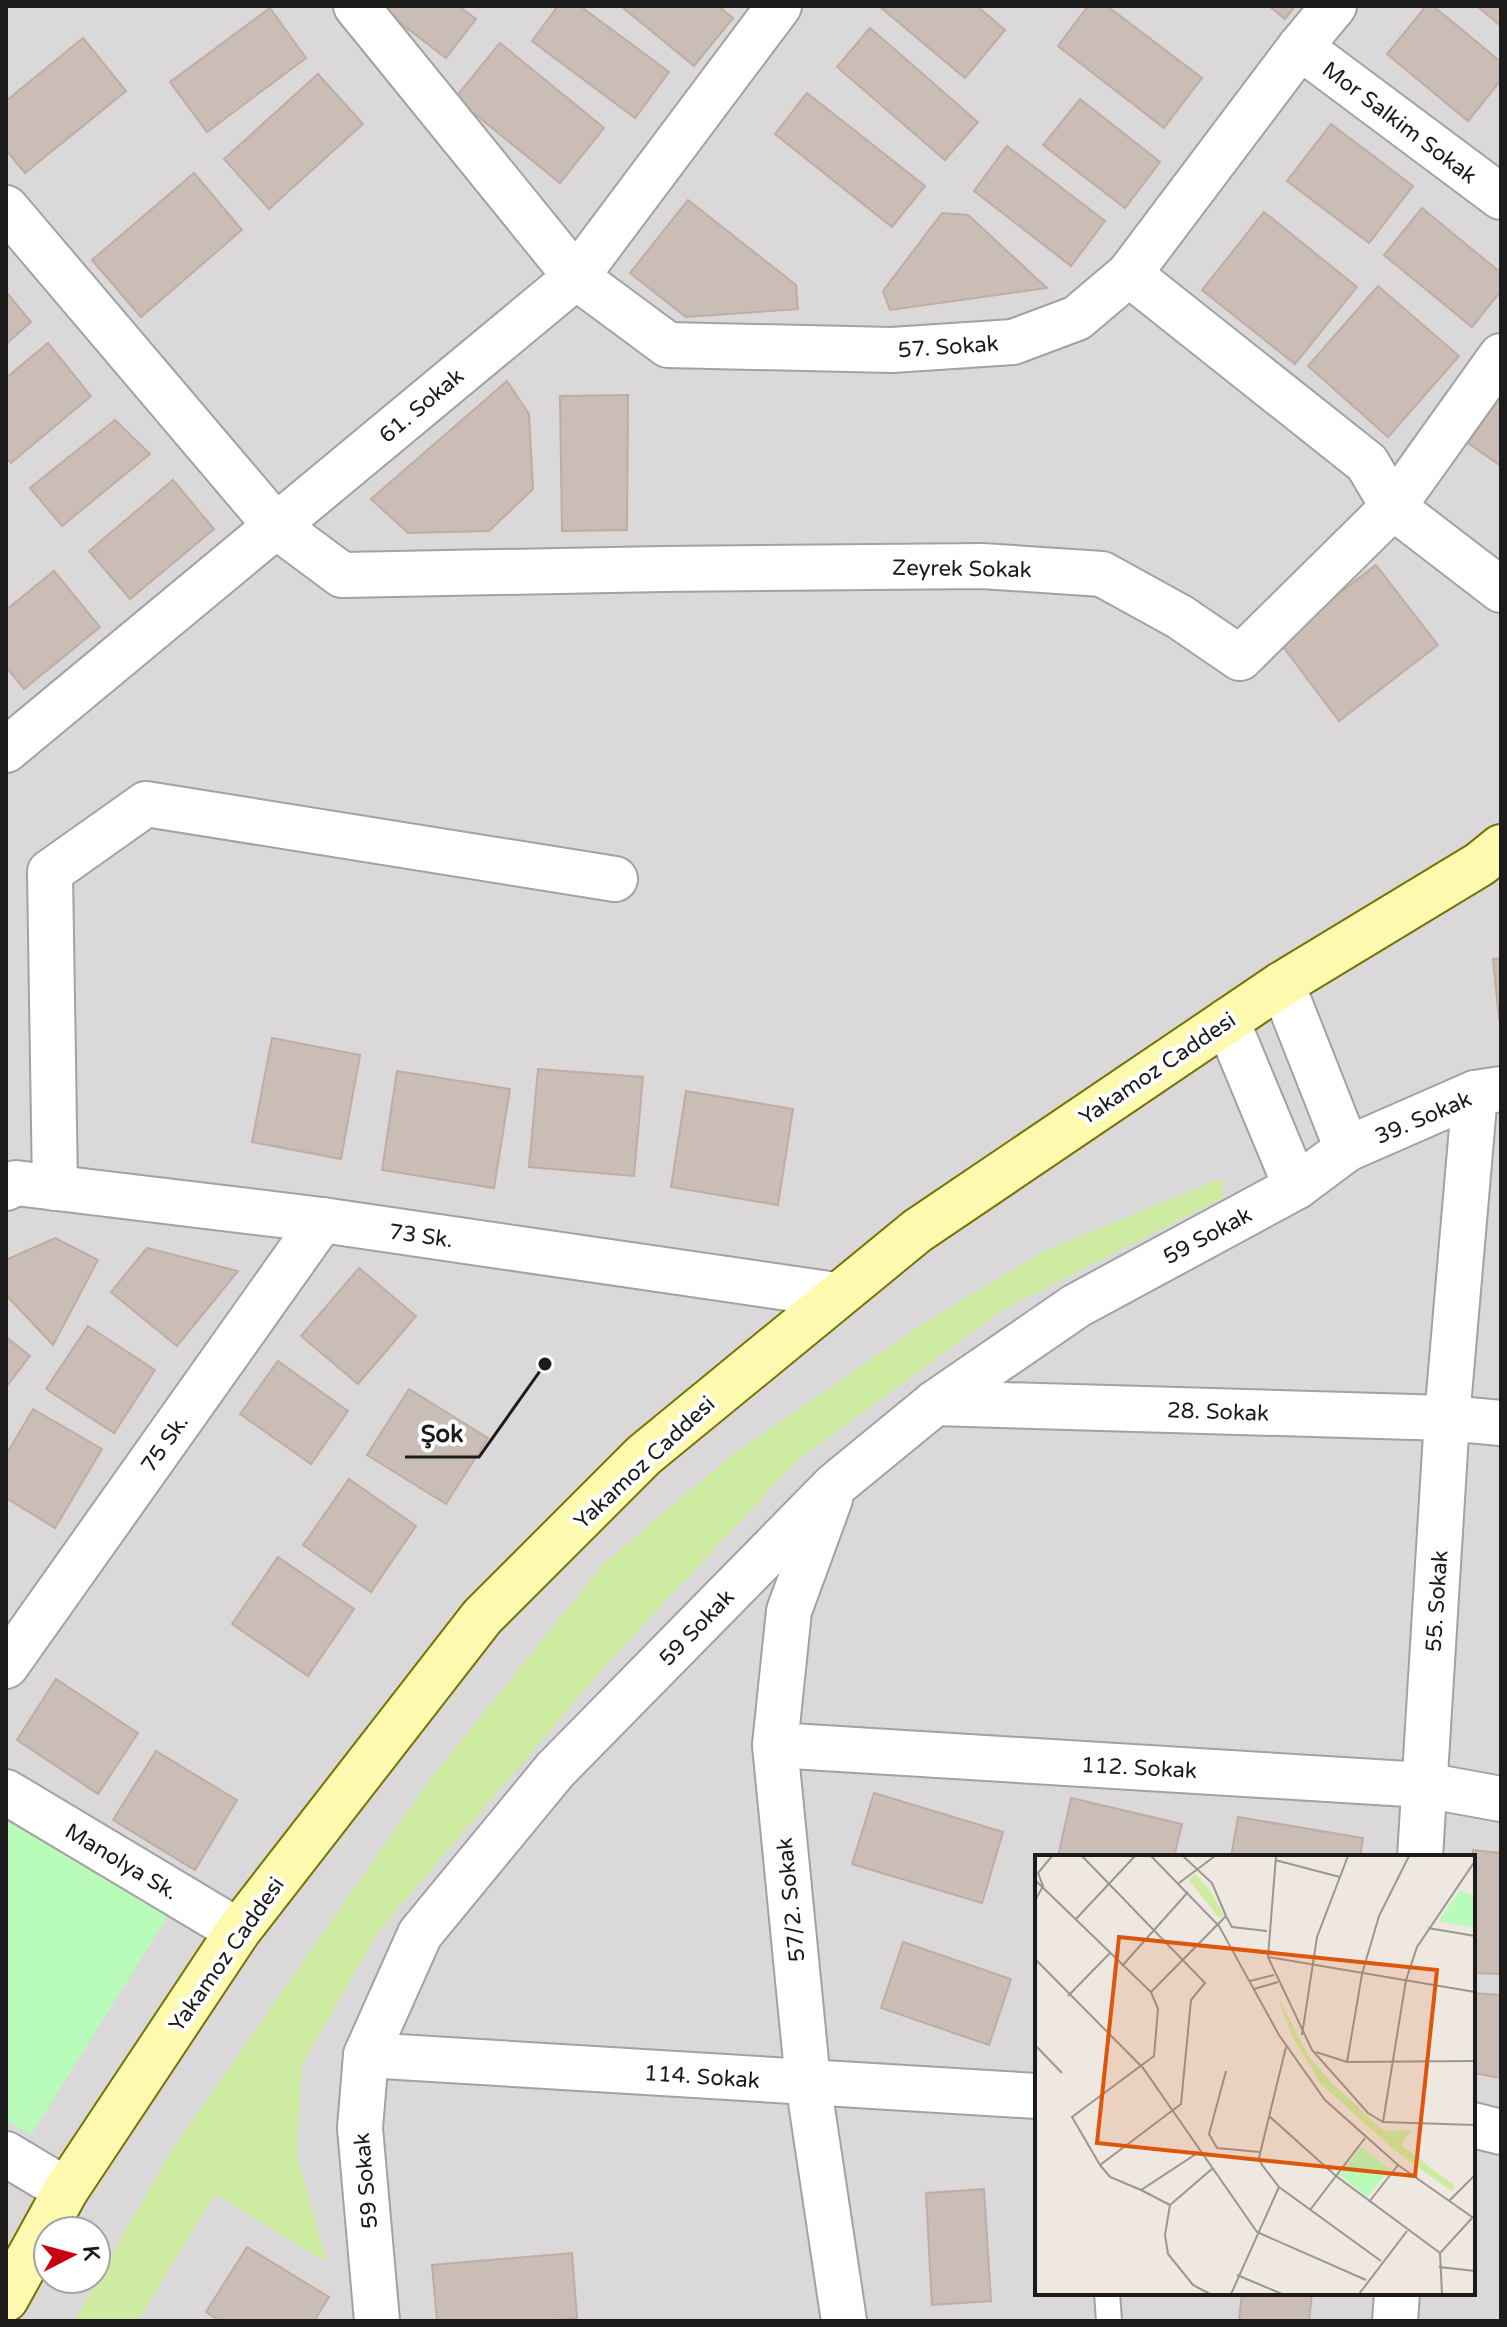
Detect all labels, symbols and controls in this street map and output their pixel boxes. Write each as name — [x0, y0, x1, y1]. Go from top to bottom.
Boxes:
street label: Mor Salkim Sokak — [1317, 56, 1482, 189]
street label: 57. Sokak — [897, 331, 999, 363]
street label: 61. Sokak — [374, 363, 469, 449]
street label: Zeyrek Sokak — [892, 555, 1032, 583]
street label: Yakamoz Caddesi — [1074, 1007, 1241, 1131]
street label: 39. Sokak — [1371, 1086, 1475, 1150]
street label: 59 Sokak — [1159, 1202, 1256, 1270]
street label: 73 Sk. — [387, 1219, 455, 1253]
street label: Yakamoz Caddesi — [569, 1391, 720, 1535]
street label: 28. Sokak — [1166, 1397, 1269, 1427]
callout: Şok — [405, 1409, 479, 1457]
street label: 75 Sk. — [136, 1410, 194, 1477]
text: Şok — [421, 1420, 463, 1449]
street label: 55. Sokak — [1420, 1549, 1454, 1653]
street label: 59 Sokak — [654, 1584, 740, 1671]
street label: 112. Sokak — [1080, 1752, 1198, 1784]
street label: Manolya Sk. — [60, 1818, 182, 1906]
street label: 57/2. Sokak — [772, 1836, 810, 1963]
inset map — [1035, 1855, 1475, 2295]
street label: Yakamoz Caddesi — [164, 1872, 290, 2037]
street label: 114. Sokak — [643, 2060, 761, 2094]
street label: 59 Sokak — [349, 2132, 383, 2230]
north arrow — [32, 2215, 112, 2295]
text: K — [77, 2244, 105, 2262]

